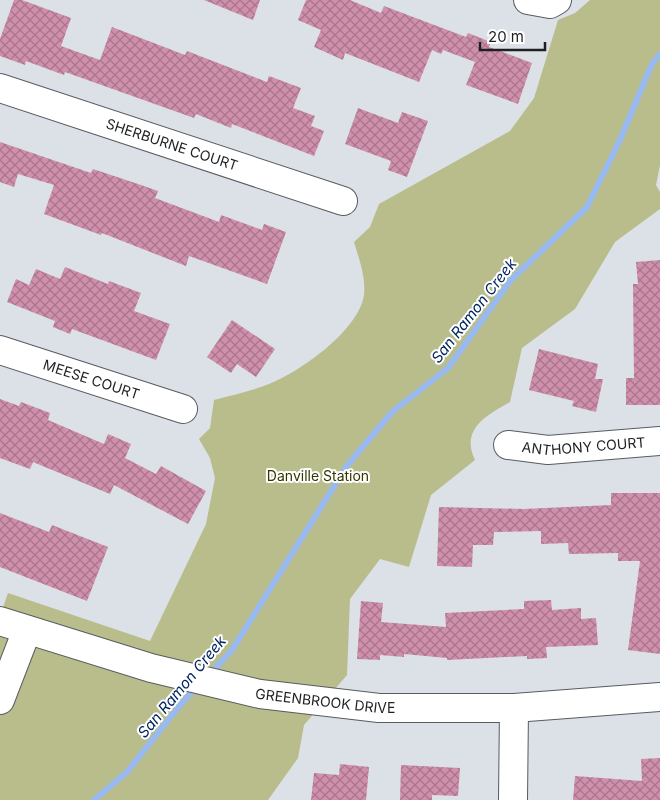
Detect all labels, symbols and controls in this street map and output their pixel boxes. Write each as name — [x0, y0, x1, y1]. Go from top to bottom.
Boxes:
scale bar — [480, 20, 545, 52]
text: 20 m — [488, 27, 524, 46]
street label: SHERBURNE COURT — [104, 115, 240, 174]
water label: San Ramon Creek — [427, 254, 521, 367]
street label: MEESE COURT — [41, 356, 142, 402]
street label: ANTHONY COURT — [521, 433, 646, 458]
park label: Danville Station — [267, 467, 369, 484]
water label: San Ramon Creek — [133, 631, 230, 742]
street label: GREENBROOK DRIVE — [254, 685, 395, 716]

